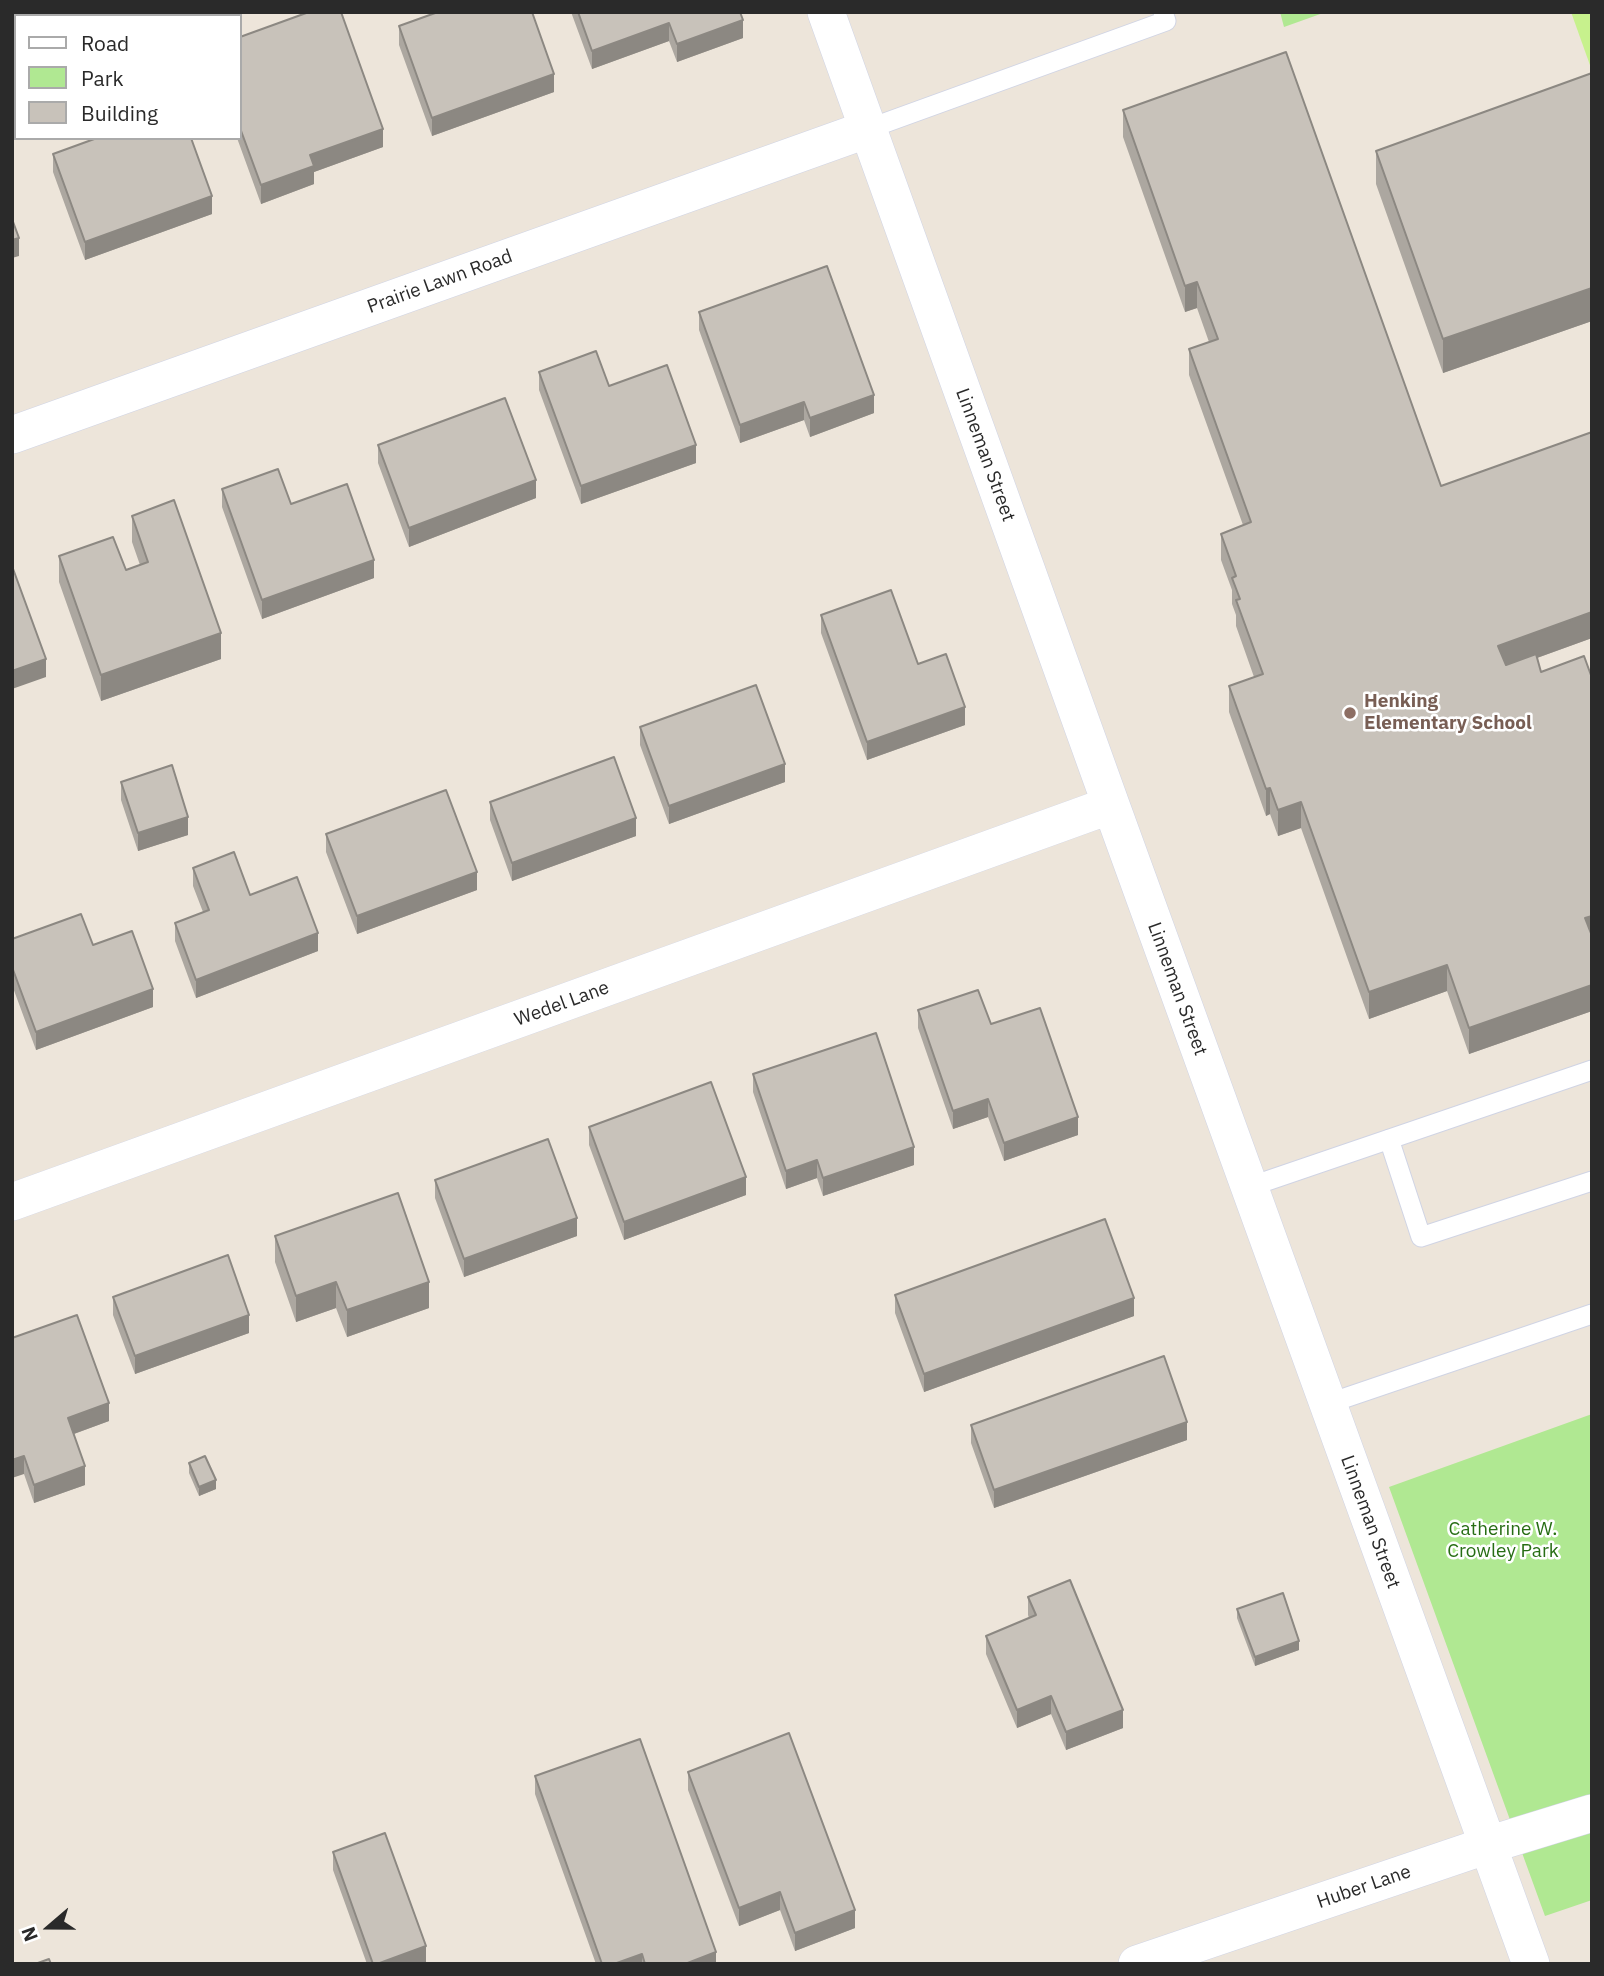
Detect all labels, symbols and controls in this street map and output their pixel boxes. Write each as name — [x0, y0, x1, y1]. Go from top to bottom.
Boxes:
legend — [14, 14, 242, 140]
text: Road — [81, 29, 129, 57]
text: Park — [81, 64, 124, 92]
text: Building — [81, 99, 158, 127]
street label: Prairie Lawn Road — [364, 245, 516, 319]
street label: Linneman Street — [950, 385, 1020, 525]
place label: Henking Elementary School — [1364, 691, 1532, 735]
marker: Henking Elementary School — [1342, 705, 1358, 721]
street label: Linneman Street — [1142, 919, 1212, 1059]
street label: Wedel Lane — [512, 976, 612, 1032]
street label: Linneman Street — [1335, 1452, 1405, 1592]
park label: Catherine W. Crowley Park — [1447, 1519, 1559, 1563]
street label: Huber Lane — [1314, 1860, 1414, 1914]
north arrow — [14, 1892, 84, 1962]
text: N — [16, 1924, 43, 1945]

